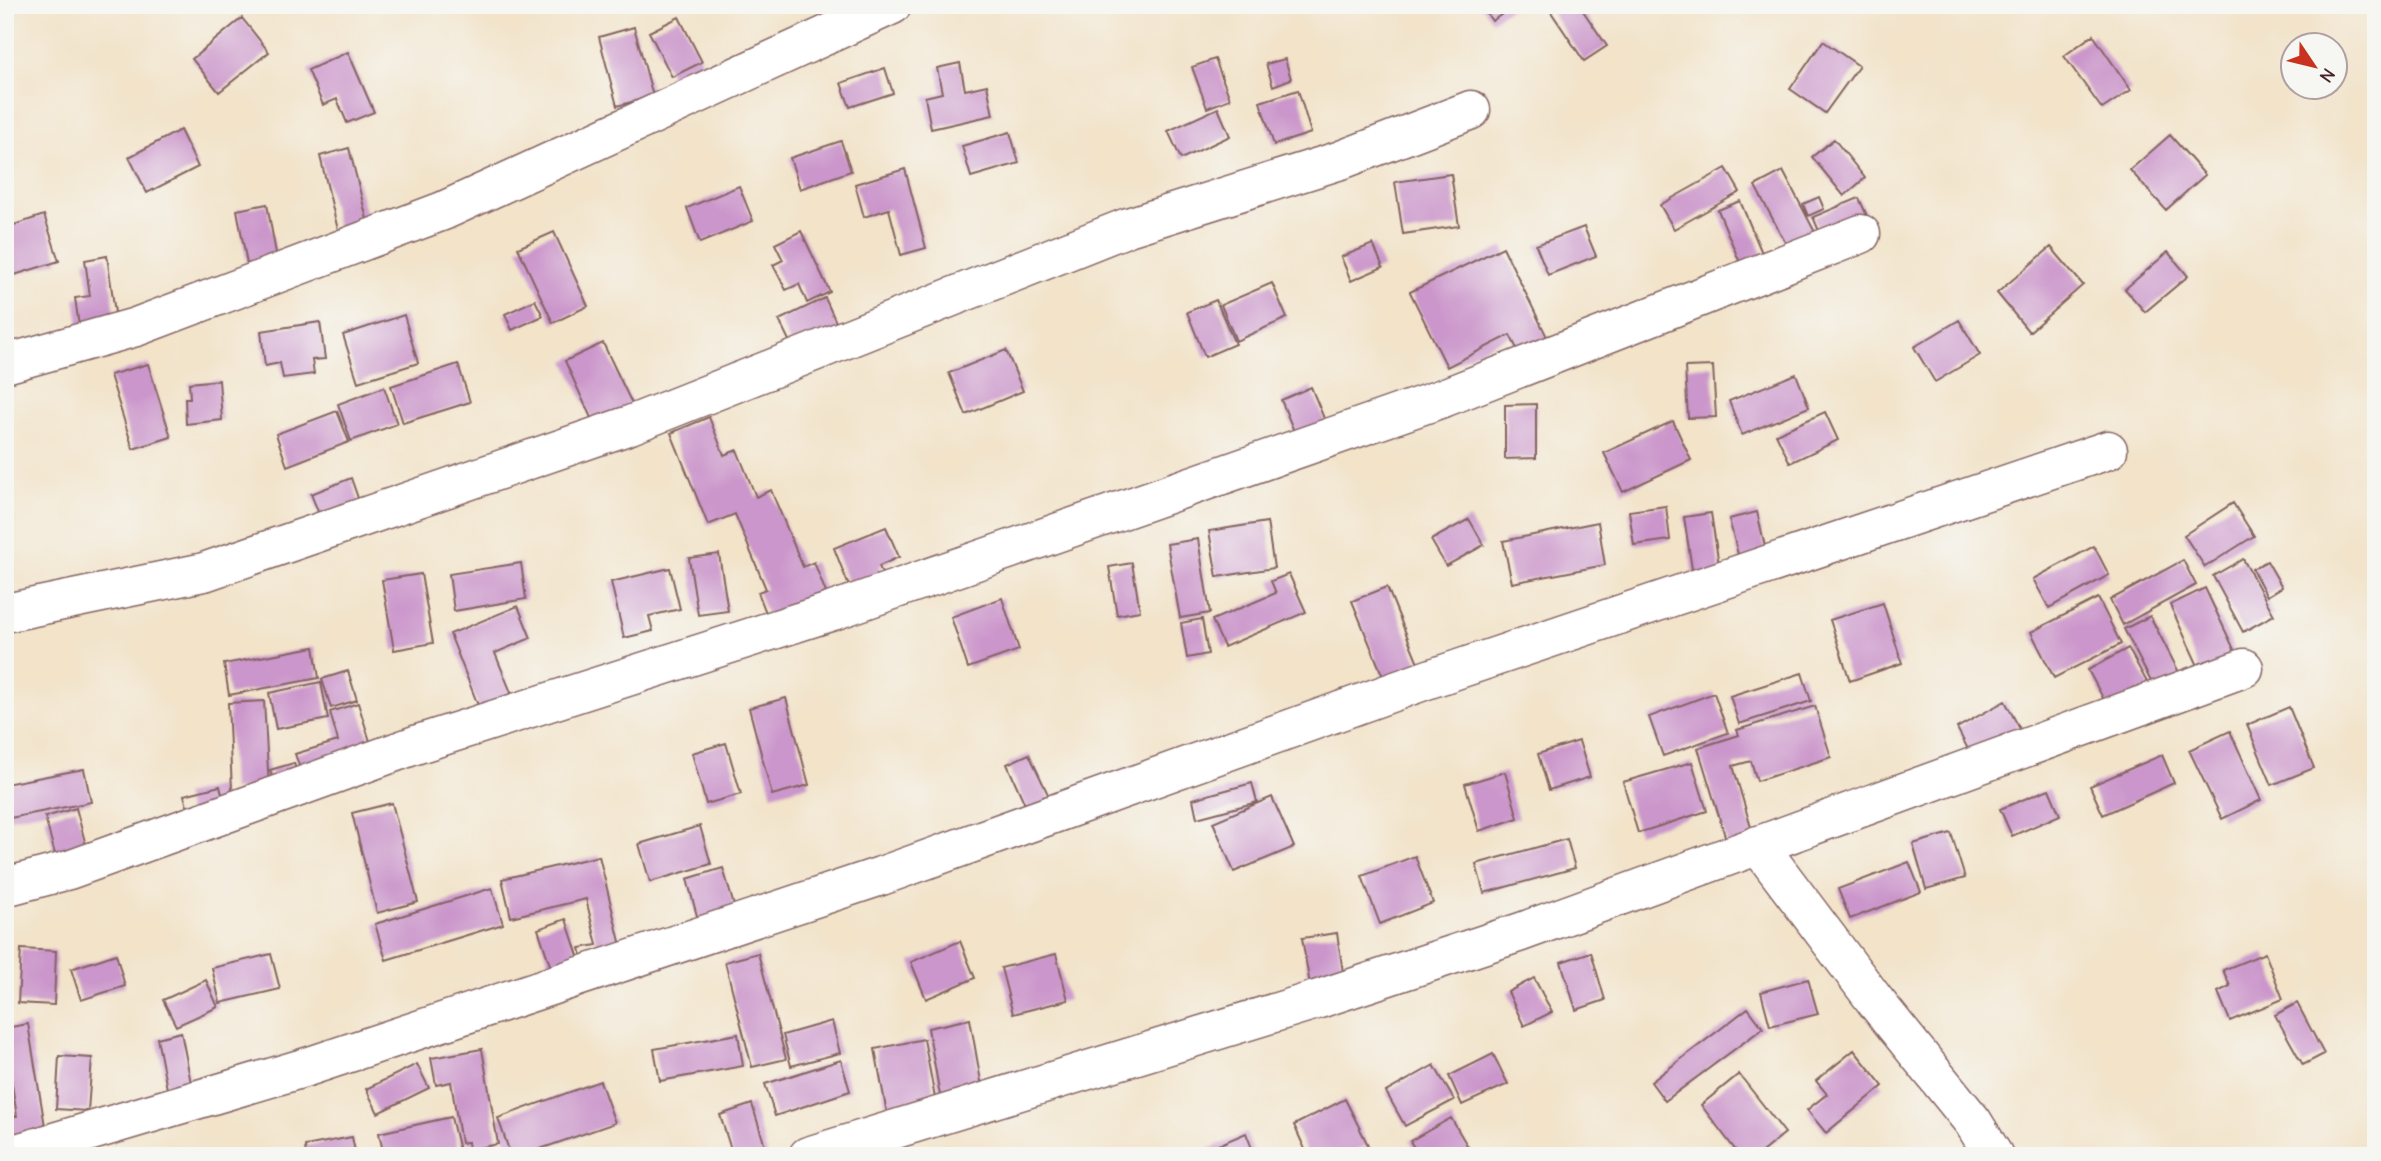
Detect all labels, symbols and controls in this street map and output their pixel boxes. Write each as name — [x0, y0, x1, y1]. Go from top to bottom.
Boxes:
north arrow — [2280, 32, 2350, 102]
text: N — [2315, 64, 2340, 87]

